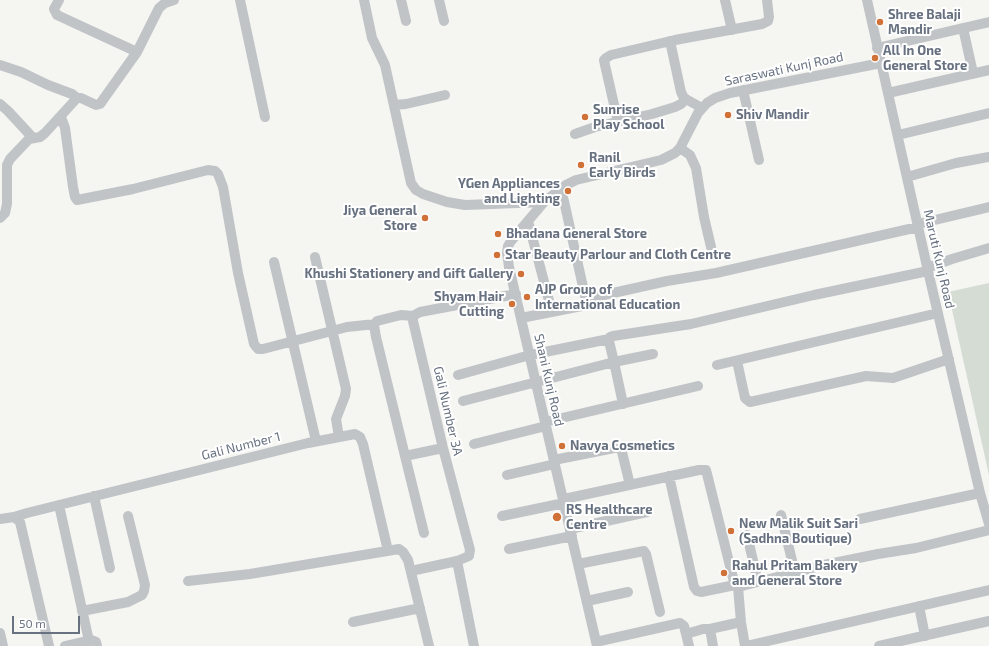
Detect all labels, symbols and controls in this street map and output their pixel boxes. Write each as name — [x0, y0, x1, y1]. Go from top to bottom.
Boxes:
place label: Shree Balaji Mandir — [888, 7, 961, 38]
marker: Shree Balaji Mandir — [875, 17, 885, 27]
place label: All In One General Store — [883, 43, 967, 74]
street label: Saraswati Kunj Road — [723, 49, 845, 89]
marker: All In One General Store — [870, 53, 880, 63]
place label: Sunrise Play School — [593, 102, 664, 133]
place label: Shiv Mandir — [736, 107, 809, 123]
marker: Shiv Mandir — [723, 110, 733, 120]
marker: Sunrise Play School — [580, 112, 590, 122]
place label: Ranil Early Birds — [589, 150, 656, 181]
marker: Ranil Early Birds — [576, 160, 586, 170]
place label: YGen Appliances and Lighting — [458, 176, 560, 207]
marker: YGen Appliances and Lighting — [563, 186, 573, 196]
place label: Jiya General Store — [343, 203, 417, 234]
street label: Maruti Kunj Road — [920, 208, 958, 310]
marker: Jiya General Store — [420, 213, 430, 223]
place label: Bhadana General Store — [506, 226, 647, 242]
marker: Bhadana General Store — [493, 229, 503, 239]
place label: Star Beauty Parlour and Cloth Centre — [505, 247, 731, 263]
marker: Star Beauty Parlour and Cloth Centre — [492, 250, 502, 260]
place label: Khushi Stationery and Gift Gallery — [305, 266, 513, 282]
marker: Khushi Stationery and Gift Gallery — [516, 269, 526, 279]
place label: AJP Group of International Education — [535, 282, 680, 313]
place label: Shyam Hair Cutting — [434, 289, 504, 320]
marker: AJP Group of International Education — [522, 292, 532, 302]
marker: Shyam Hair Cutting — [507, 299, 517, 309]
street label: Shani Kunj Road — [531, 332, 567, 428]
street label: Gali Number 3A — [430, 365, 466, 457]
street label: Gali Number 1 — [200, 429, 282, 463]
place label: Navya Cosmetics — [570, 438, 675, 454]
marker: Navya Cosmetics — [557, 441, 567, 451]
place label: RS Healthcare Centre — [566, 502, 653, 533]
marker: RS Healthcare Centre — [551, 511, 563, 523]
place label: New Malik Suit Sari (Sadhna Boutique) — [739, 516, 858, 547]
marker: New Malik Suit Sari (Sadhna Boutique) — [726, 526, 736, 536]
place label: Rahul Pritam Bakery and General Store — [732, 558, 858, 589]
marker: Rahul Pritam Bakery and General Store — [719, 568, 729, 578]
scale bar — [14, 608, 82, 634]
text: 50 m — [19, 616, 46, 630]

